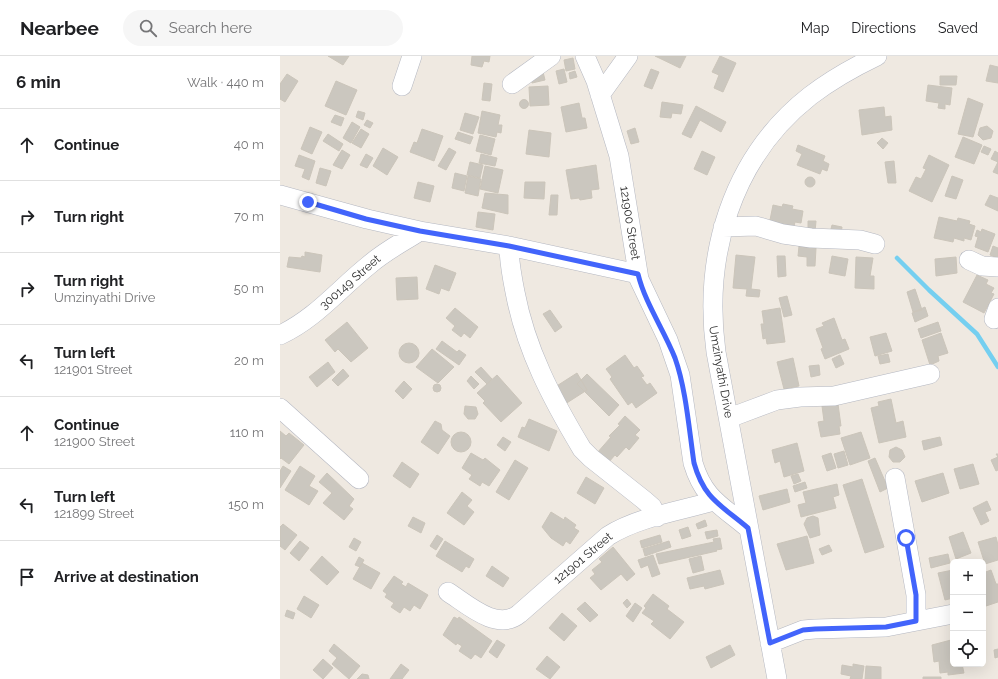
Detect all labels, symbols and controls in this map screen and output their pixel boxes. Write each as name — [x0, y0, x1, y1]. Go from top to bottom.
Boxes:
search box — [123, 10, 403, 46]
text: Nearbee — [20, 17, 99, 39]
icon: search — [137, 17, 159, 39]
text: Search here — [169, 19, 252, 37]
text: Map — [801, 20, 829, 36]
text: Directions — [851, 20, 916, 36]
text: Saved — [938, 20, 978, 36]
text: 6 min — [16, 72, 61, 92]
text: Walk · 440 m — [187, 75, 264, 90]
icon: ahead — [16, 134, 38, 156]
text: Continue — [54, 136, 119, 154]
text: 40 m — [234, 137, 264, 152]
street label: 121900 Street — [617, 185, 643, 261]
route end — [299, 193, 317, 211]
icon: right — [16, 206, 38, 228]
text: Turn right — [54, 208, 124, 226]
text: 70 m — [234, 209, 264, 224]
street label: 300149 Street — [317, 252, 383, 312]
text: Turn right — [54, 272, 124, 290]
icon: right — [16, 278, 38, 300]
text: 50 m — [234, 281, 264, 296]
text: Umzinyathi Drive — [54, 290, 155, 305]
street label: Umzinyathi Drive — [706, 325, 736, 419]
text: Turn left — [54, 344, 115, 362]
icon: left — [16, 350, 38, 372]
text: 20 m — [234, 353, 264, 368]
text: 121901 Street — [54, 362, 132, 377]
text: Continue — [54, 416, 119, 434]
icon: ahead — [16, 422, 38, 444]
text: 110 m — [230, 425, 264, 440]
text: 121900 Street — [54, 434, 135, 449]
text: Turn left — [54, 488, 115, 506]
icon: left — [16, 494, 38, 516]
text: 150 m — [228, 497, 264, 512]
text: 121899 Street — [54, 506, 134, 521]
street label: 121901 Street — [551, 529, 615, 587]
route start — [897, 529, 915, 547]
map controls — [950, 559, 986, 667]
button: + — [950, 559, 986, 595]
icon: arrive — [16, 566, 38, 588]
text: Arrive at destination — [54, 568, 199, 586]
button: − — [950, 595, 986, 631]
button: locate — [950, 631, 986, 667]

